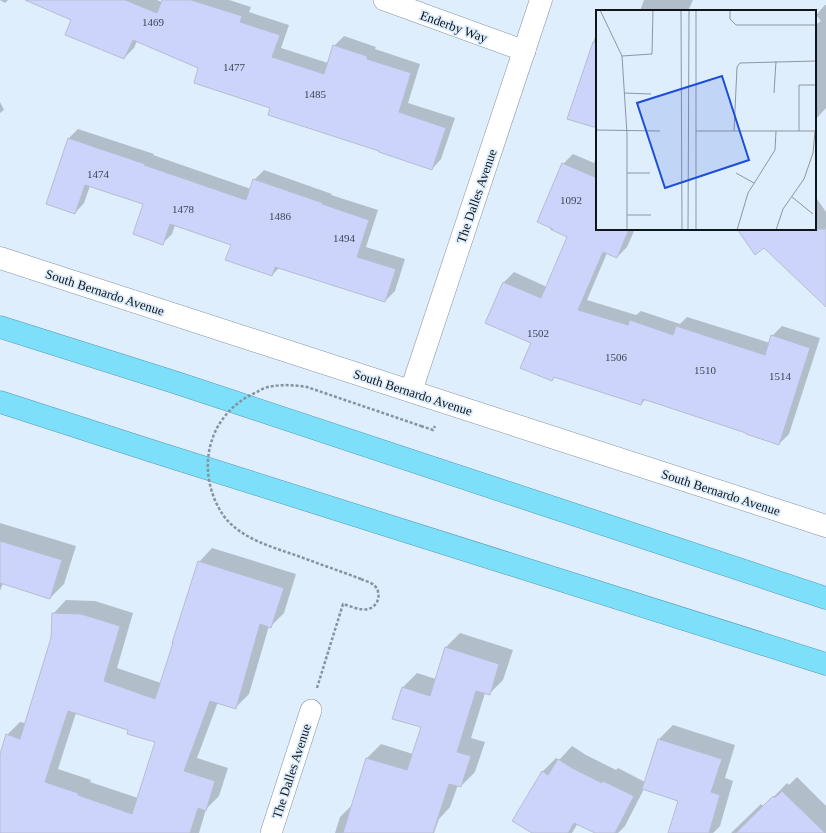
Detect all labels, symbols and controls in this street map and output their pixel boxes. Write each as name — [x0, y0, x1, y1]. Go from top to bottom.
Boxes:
street label: Enderby Way — [418, 7, 490, 46]
inset map — [596, 10, 816, 230]
house number: 1469 — [142, 16, 165, 28]
house number: 1477 — [223, 61, 246, 73]
house number: 1485 — [304, 88, 327, 100]
street label: The Dalles Avenue — [453, 147, 500, 245]
house number: 1474 — [87, 168, 110, 180]
house number: 1092 — [560, 194, 582, 206]
house number: 1478 — [172, 203, 195, 215]
house number: 1486 — [269, 210, 292, 222]
house number: 1494 — [333, 232, 356, 244]
street label: South Bernardo Avenue — [44, 266, 166, 319]
house number: 1502 — [527, 327, 549, 339]
house number: 1506 — [605, 351, 628, 363]
house number: 1510 — [694, 364, 717, 376]
street label: South Bernardo Avenue — [352, 366, 474, 419]
house number: 1514 — [769, 370, 792, 382]
street label: South Bernardo Avenue — [660, 466, 782, 519]
street label: The Dalles Avenue — [269, 722, 314, 820]

